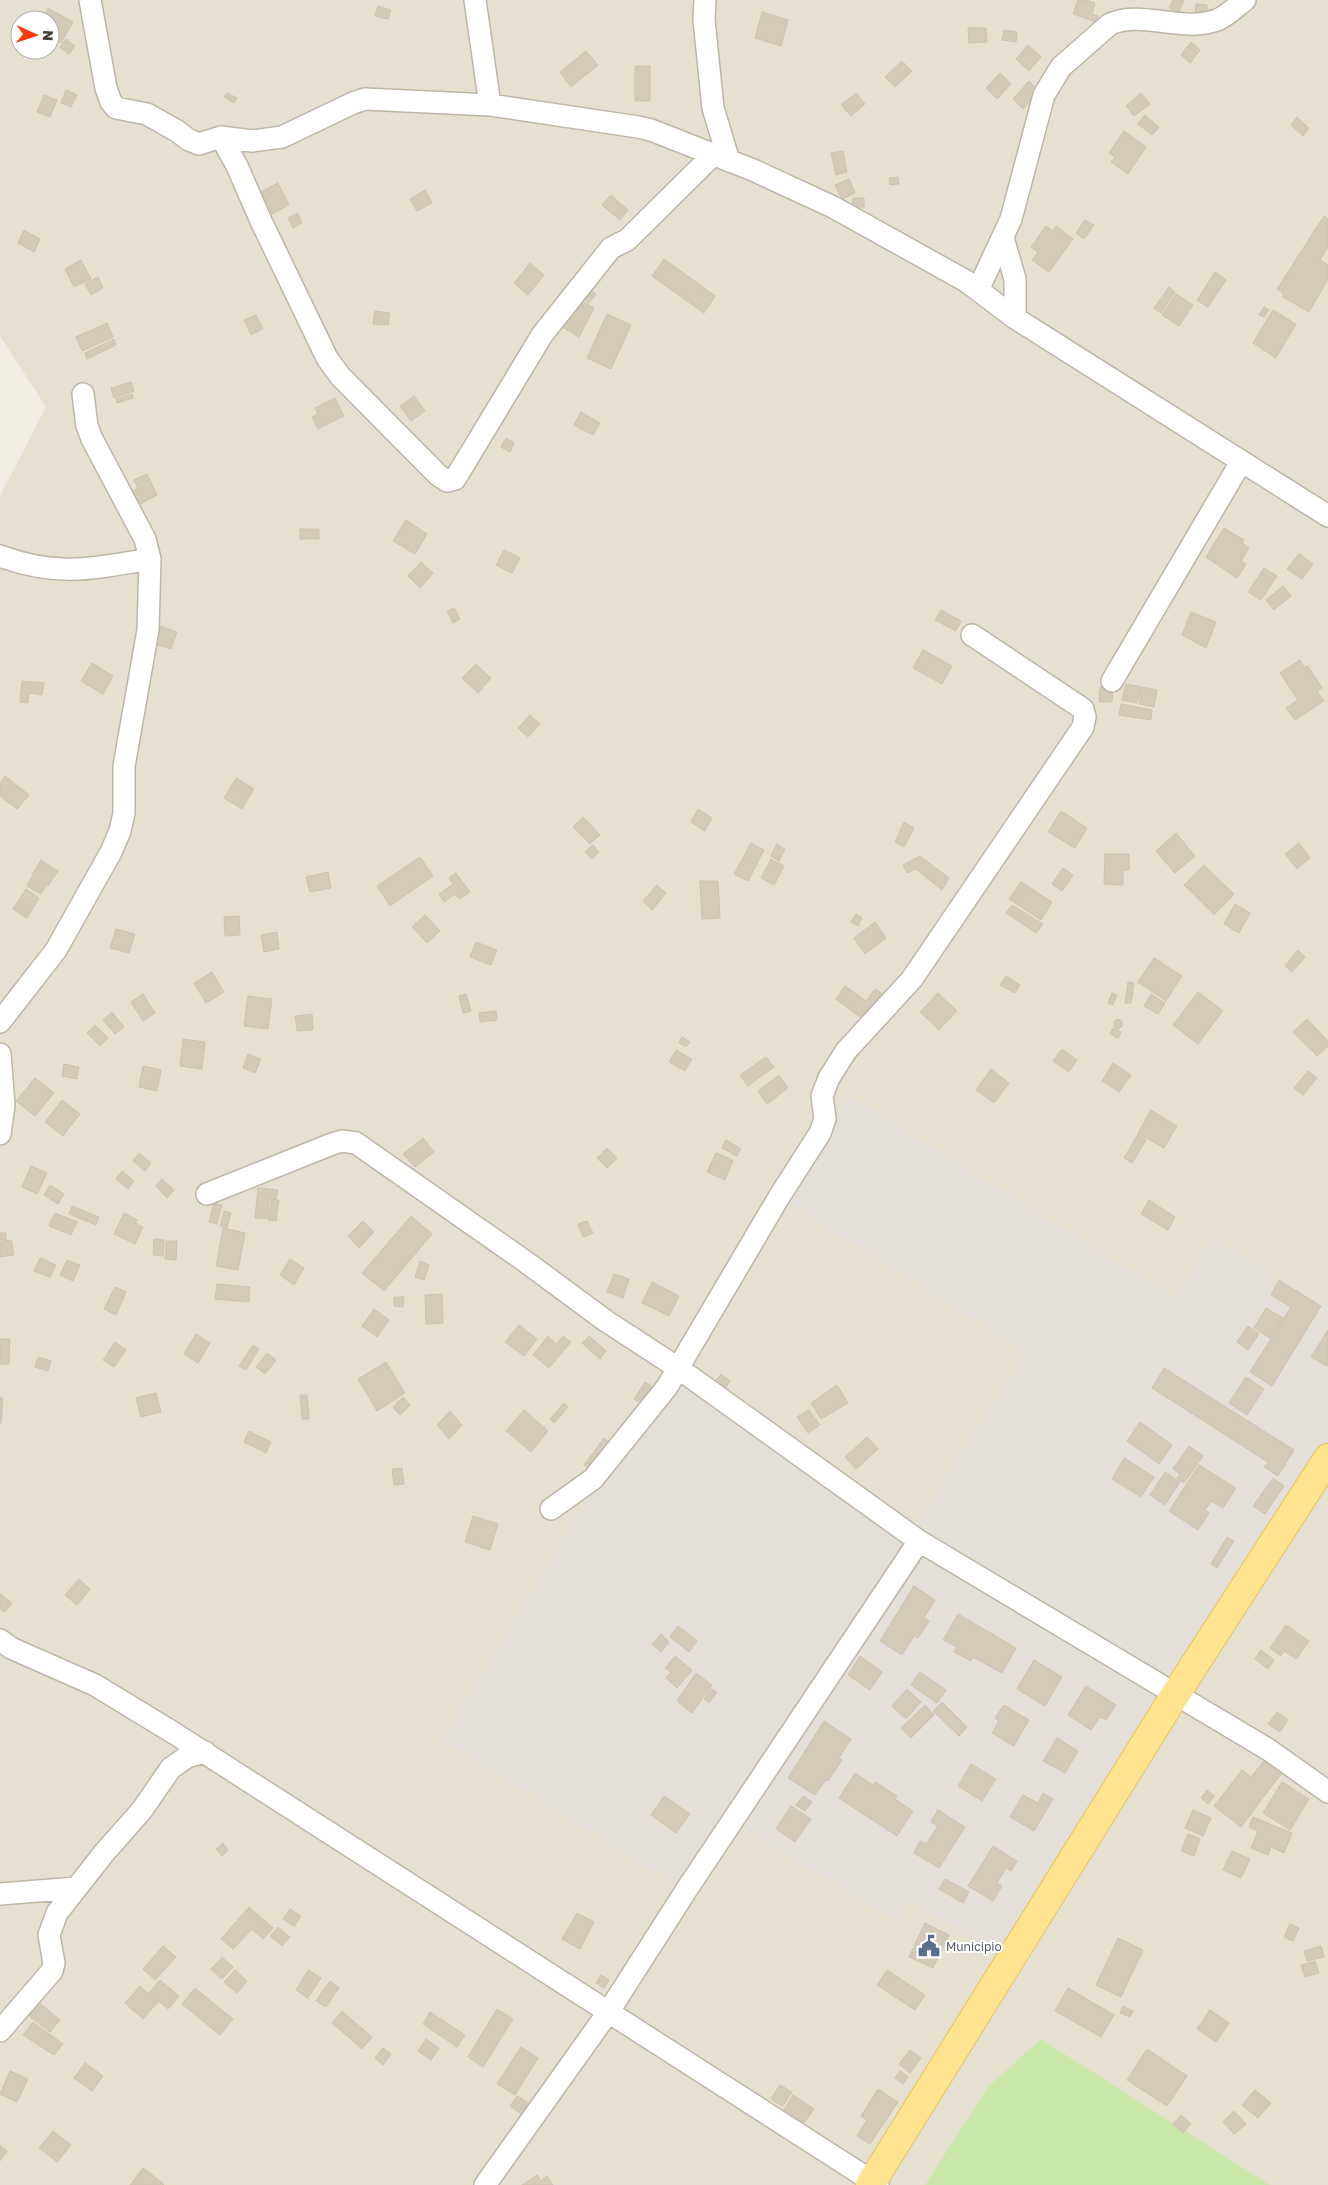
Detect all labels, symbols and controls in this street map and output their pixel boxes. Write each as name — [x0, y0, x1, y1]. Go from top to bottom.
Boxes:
north arrow — [10, 10, 60, 60]
text: N — [40, 30, 57, 41]
public building icon: Municipio — [916, 1933, 942, 1959]
place label: Municipio — [946, 1939, 1002, 1954]

